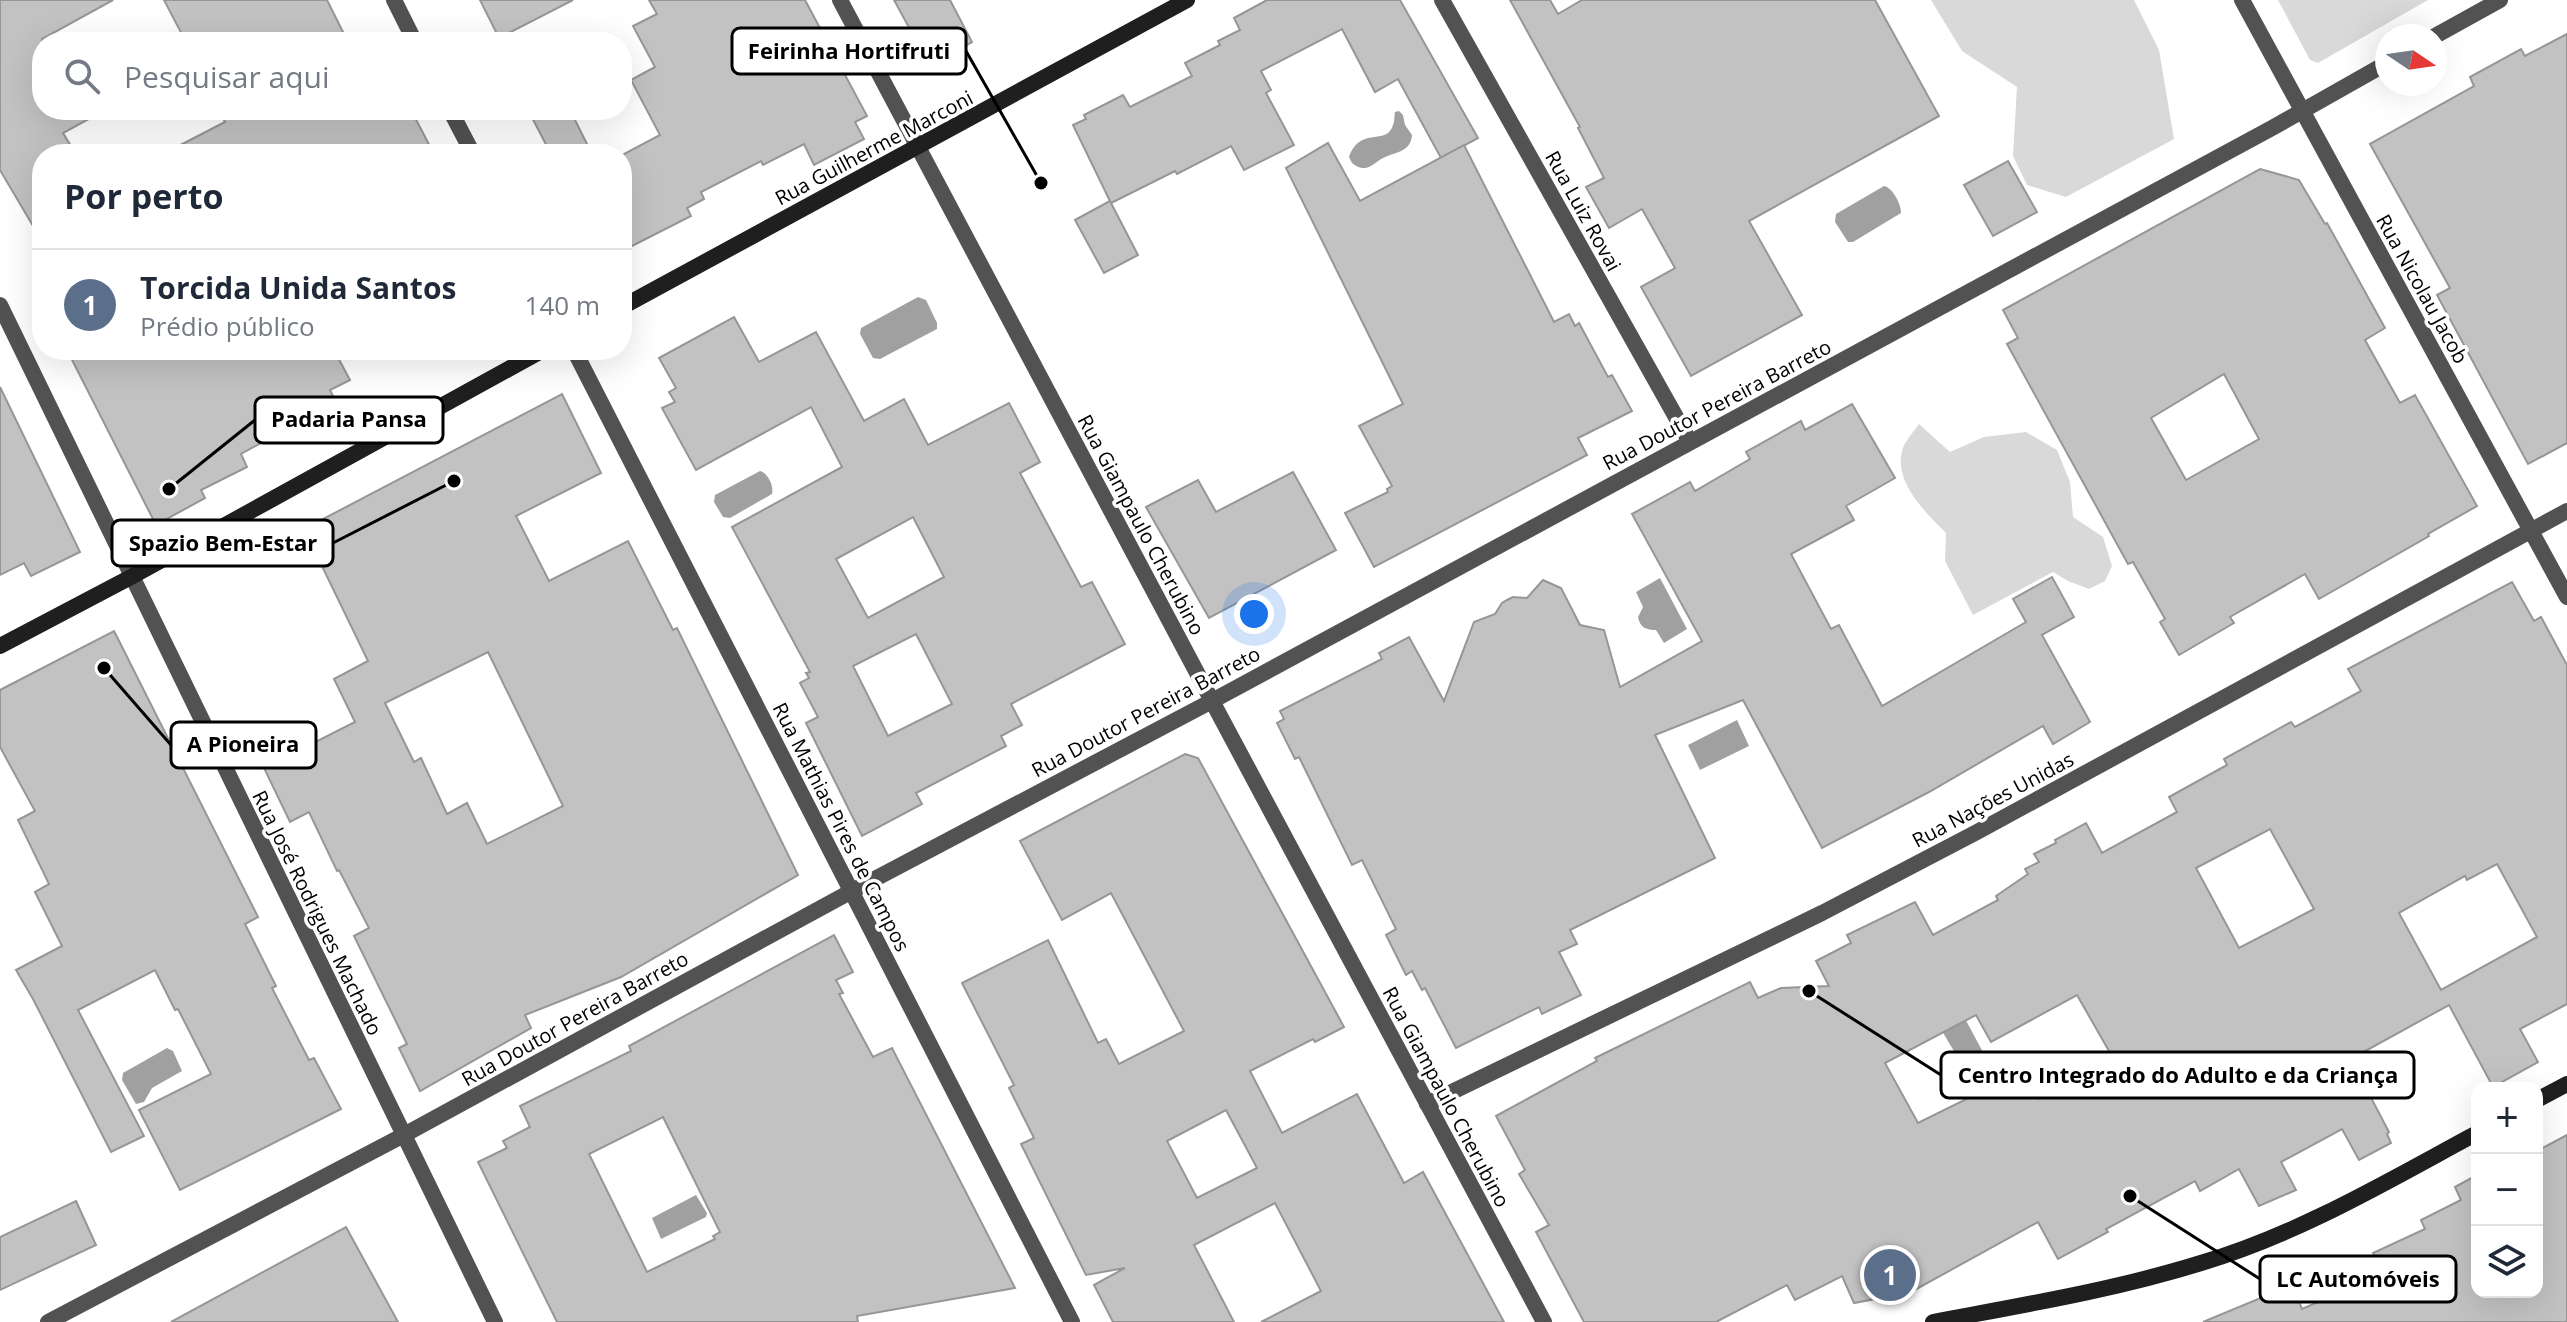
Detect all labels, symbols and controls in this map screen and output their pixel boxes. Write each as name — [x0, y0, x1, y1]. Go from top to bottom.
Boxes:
north arrow — [2375, 24, 2447, 96]
callout: Feirinha Hortifruti — [732, 28, 966, 74]
search box — [32, 32, 632, 120]
text: Feirinha Hortifruti — [748, 35, 950, 65]
icon: search — [60, 54, 104, 98]
text: Pesquisar aqui — [124, 56, 330, 97]
street label: Rua Guilherme Marconi — [770, 84, 978, 211]
street label: Rua Luiz Rovai — [1539, 146, 1628, 276]
text: Por perto — [64, 173, 224, 219]
street label: Rua Nicolau Jacob — [2370, 209, 2475, 368]
text: Torcida Unida Santos — [140, 267, 456, 308]
text: 1 — [83, 287, 97, 323]
text: 140 m — [525, 287, 600, 323]
text: Prédio público — [140, 308, 315, 344]
street label: Rua Doutor Pereira Barreto — [1598, 333, 1836, 476]
callout: Padaria Pansa — [255, 397, 443, 443]
text: Padaria Pansa — [271, 403, 427, 433]
street label: Rua Giampaulo Cherubino — [1072, 410, 1211, 640]
callout: Spazio Bem-Estar — [112, 520, 333, 566]
text: Spazio Bem-Estar — [129, 527, 317, 557]
your location — [1234, 594, 1274, 634]
street label: Rua Doutor Pereira Barreto — [1027, 640, 1265, 783]
street label: Rua Mathias Pires de Campos — [767, 698, 916, 956]
callout: A Pioneira — [171, 722, 316, 768]
text: A Pioneira — [187, 728, 299, 758]
street label: Rua Nações Unidas — [1907, 746, 2078, 854]
street label: Rua José Rodrigues Machado — [246, 786, 389, 1040]
street label: Rua Doutor Pereira Barreto — [457, 945, 693, 1092]
street label: Rua Giampaulo Cherubino — [1377, 982, 1516, 1212]
callout: Centro Integrado do Adulto e da Criança — [1941, 1052, 2414, 1098]
text: Centro Integrado do Adulto e da Criança — [1958, 1059, 2398, 1089]
map controls — [2471, 1082, 2543, 1298]
button: + — [2471, 1082, 2543, 1154]
button: − — [2471, 1154, 2543, 1226]
button: layers — [2471, 1226, 2543, 1298]
pin: 1 — [1864, 1245, 1916, 1305]
callout: LC Automóveis — [2260, 1256, 2456, 1302]
text: LC Automóveis — [2276, 1263, 2440, 1293]

